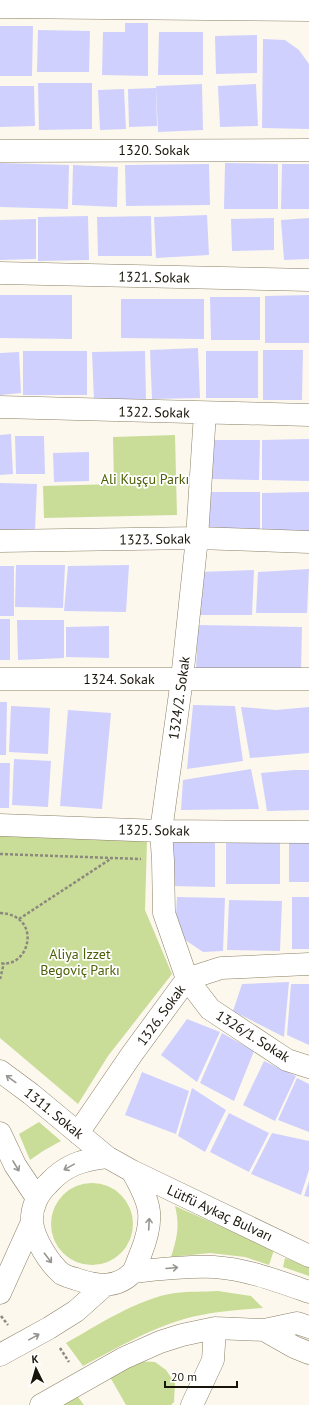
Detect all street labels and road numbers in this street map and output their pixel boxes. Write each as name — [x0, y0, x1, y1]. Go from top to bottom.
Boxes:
street label: 1320. Sokak — [118, 141, 190, 159]
street label: 1321. Sokak — [118, 267, 190, 287]
street label: 1322. Sokak — [118, 402, 190, 422]
street label: 1323. Sokak — [119, 529, 191, 549]
street label: 1324/2. Sokak — [164, 655, 194, 741]
street label: 1324. Sokak — [83, 670, 155, 688]
street label: 1325. Sokak — [118, 820, 190, 840]
street label: 1326. Sokak — [133, 981, 189, 1049]
street label: 1326/1. Sokak — [213, 1006, 294, 1066]
street label: 1311. Sokak — [21, 1084, 88, 1143]
street label: Lütfü Aykaç Bulvarı — [164, 1181, 276, 1245]

